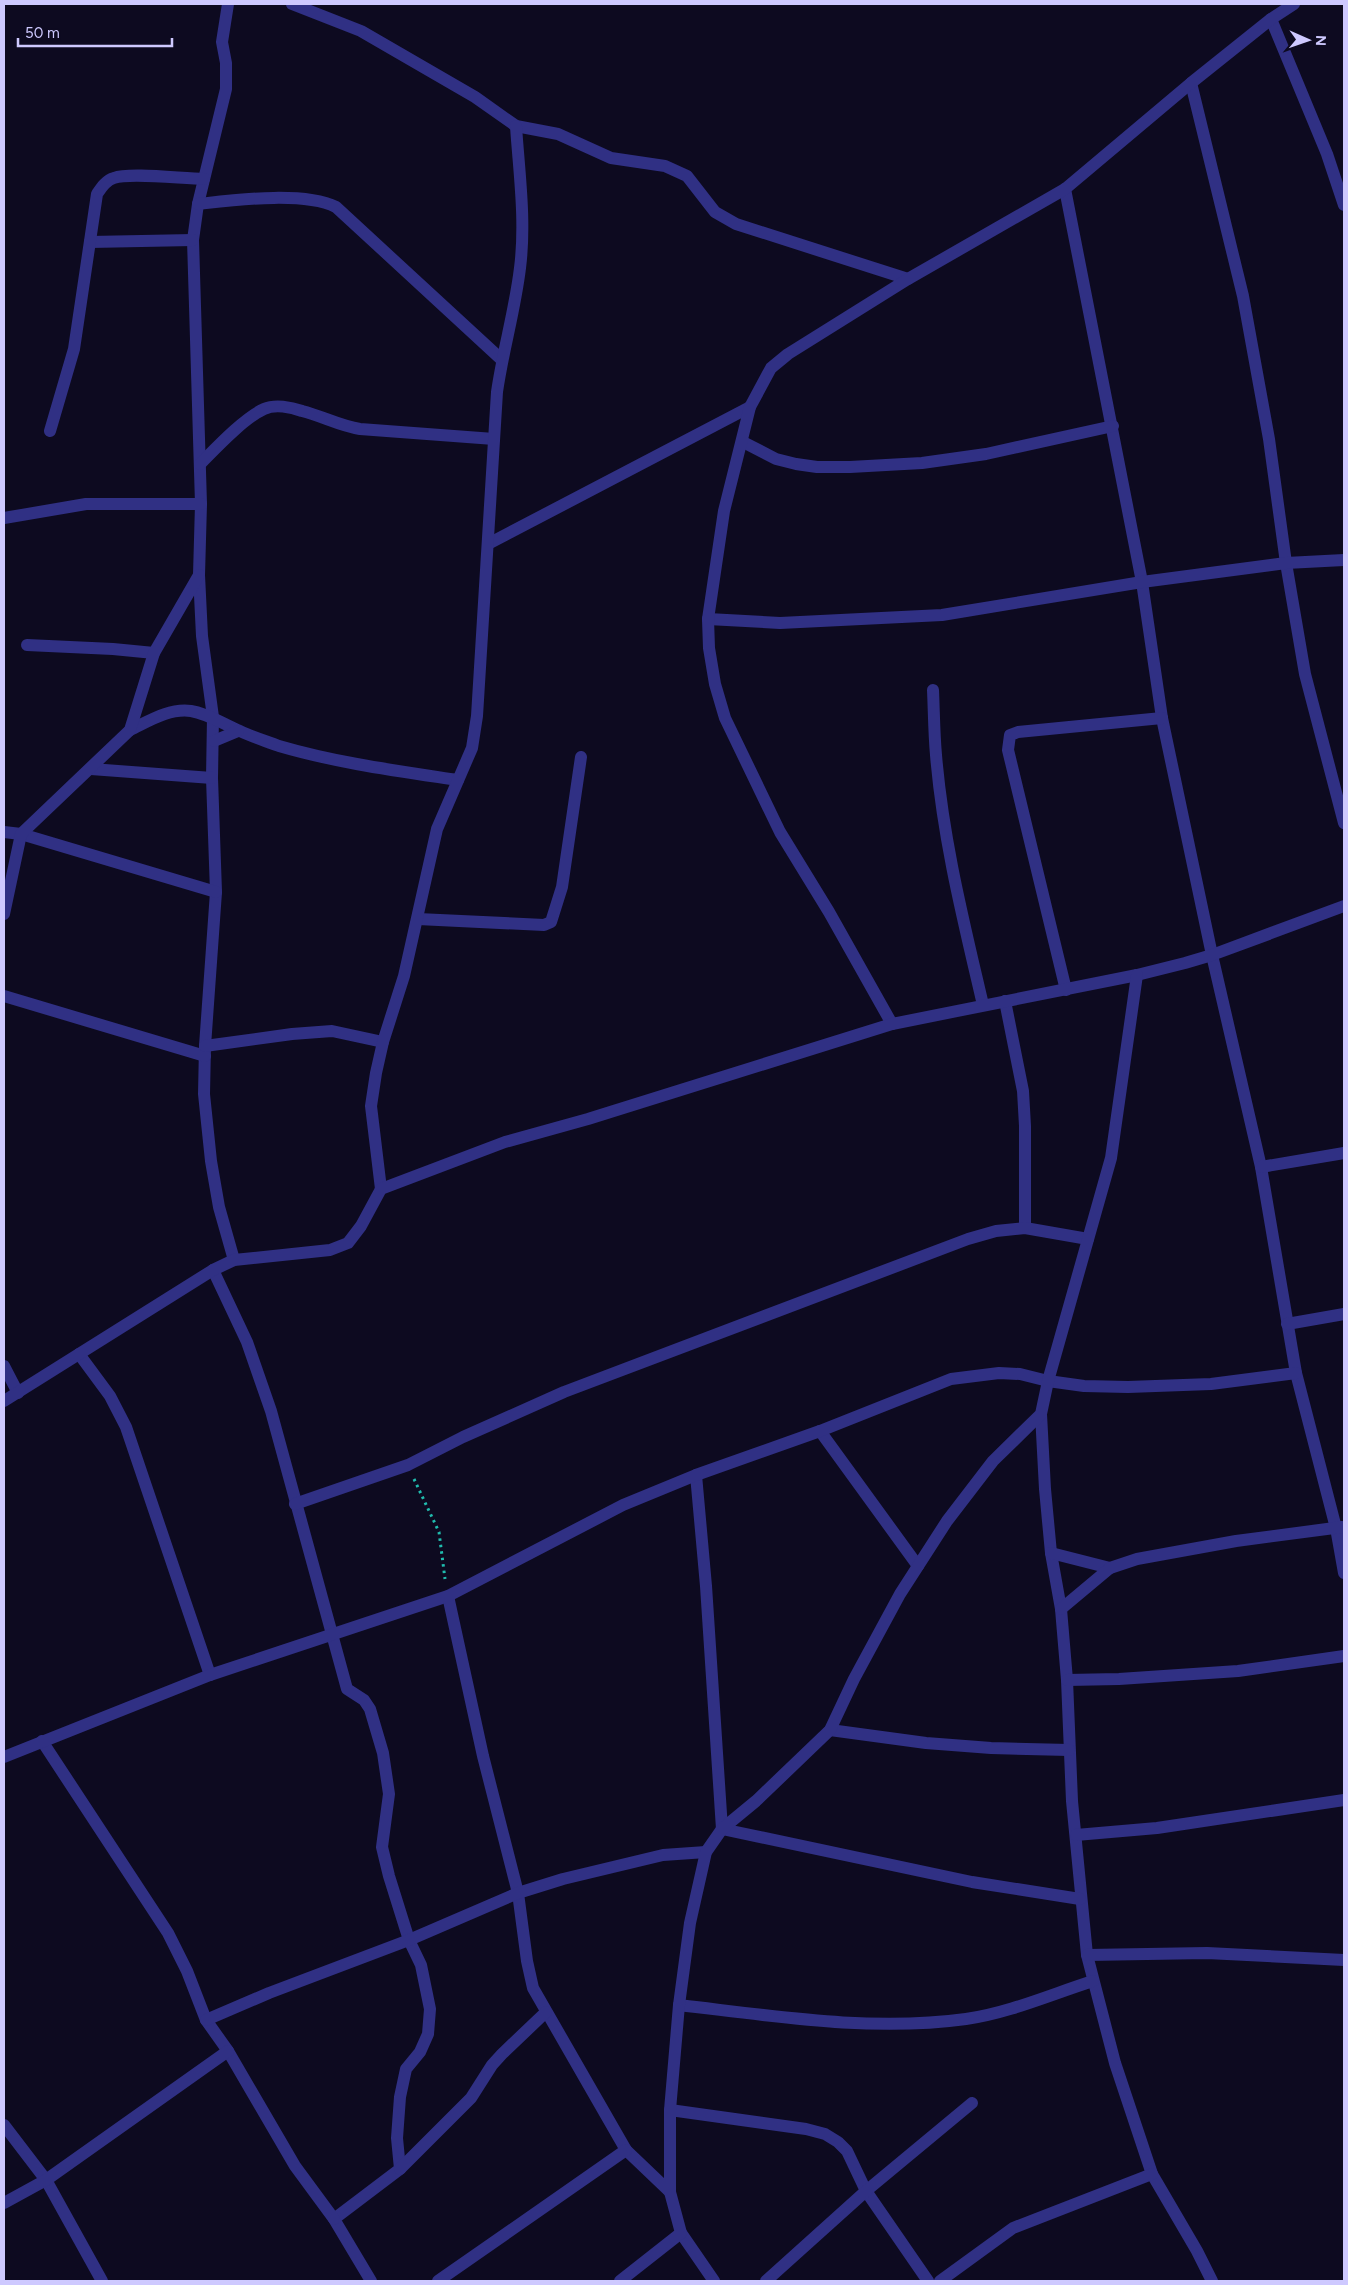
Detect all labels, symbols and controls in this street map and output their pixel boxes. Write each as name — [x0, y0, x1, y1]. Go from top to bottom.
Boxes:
scale bar — [18, 15, 171, 47]
north arrow — [1283, 15, 1333, 65]
text: 50 m — [25, 24, 60, 42]
text: N — [1312, 35, 1329, 46]

